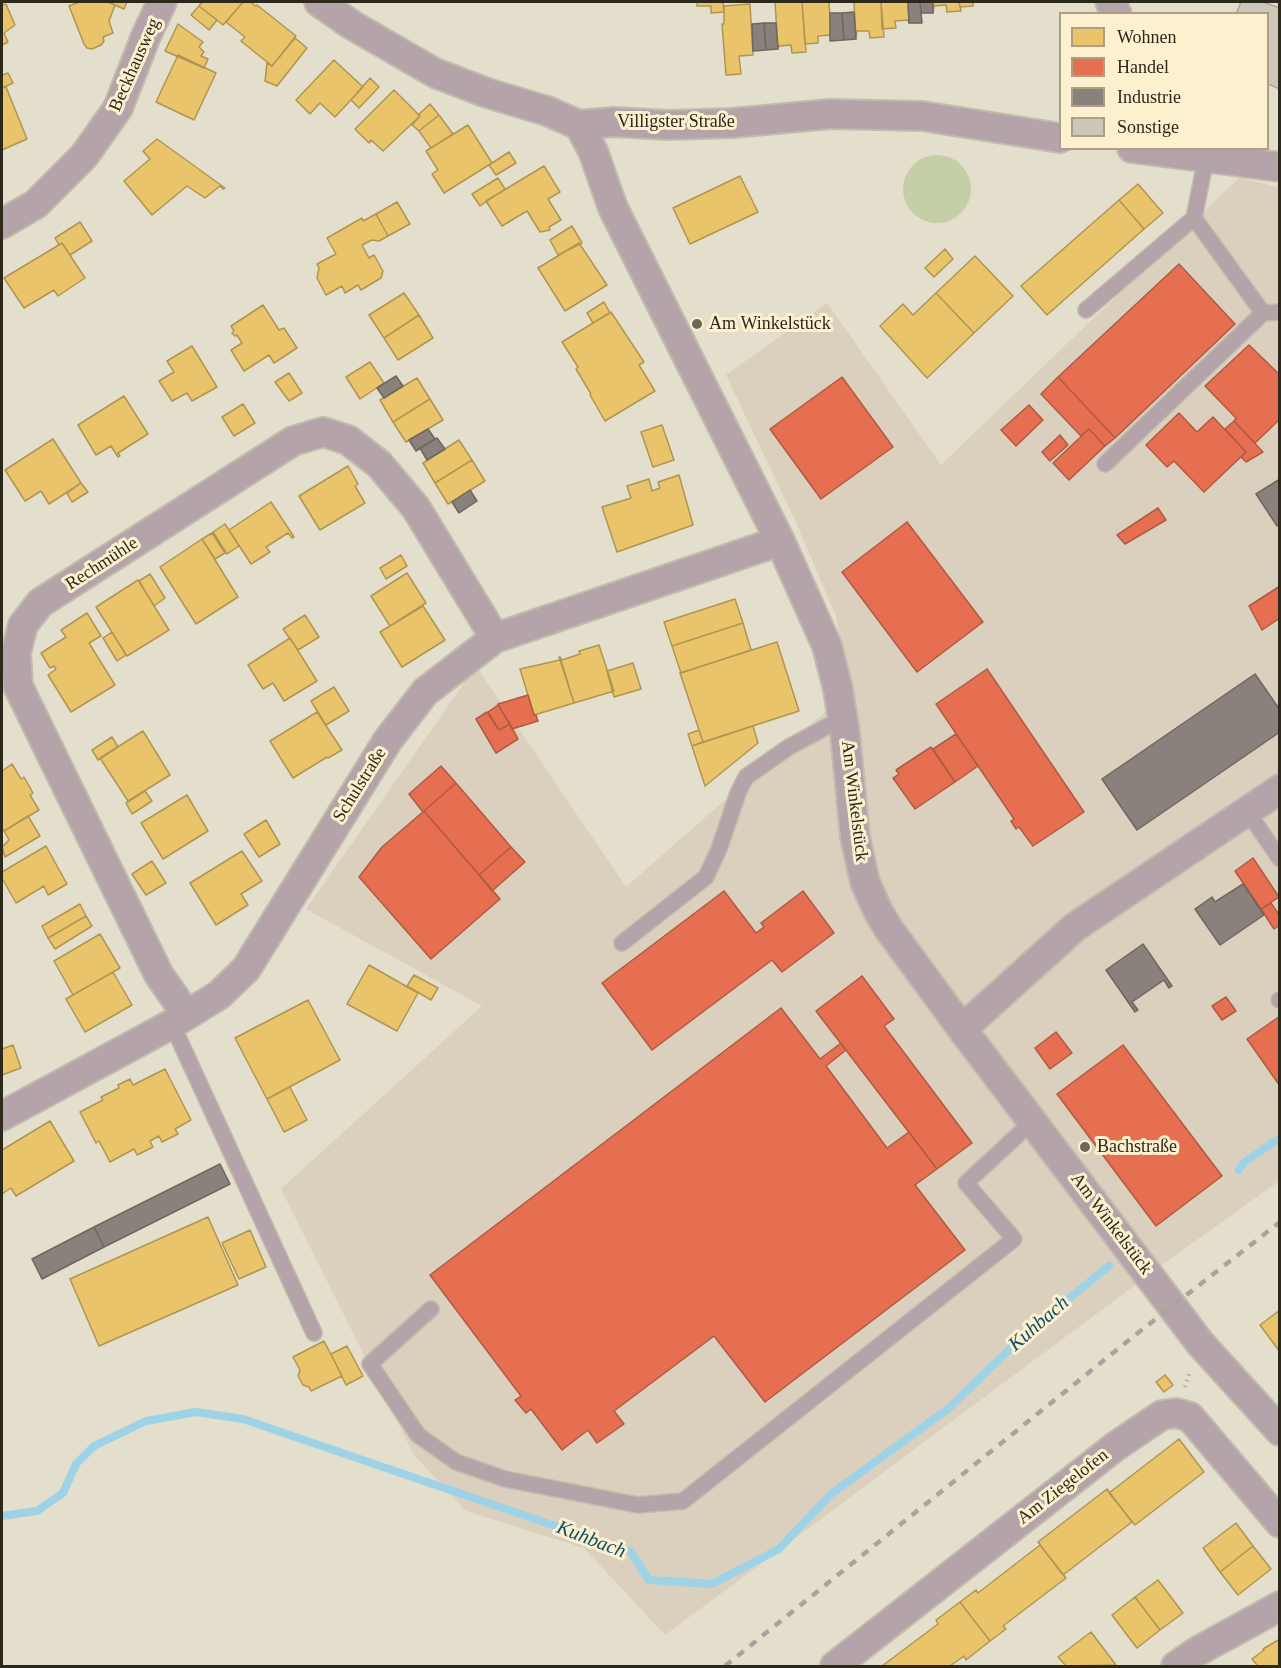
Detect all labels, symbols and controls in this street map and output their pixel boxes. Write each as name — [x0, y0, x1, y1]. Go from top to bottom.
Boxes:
legend — [1059, 12, 1269, 150]
street label: Beckhausweg — [105, 15, 165, 115]
text: Wohnen — [1117, 27, 1177, 47]
text: Handel — [1117, 57, 1169, 77]
text: Industrie — [1117, 87, 1181, 107]
street label: Villigster Straße — [617, 111, 735, 133]
text: Sonstige — [1117, 117, 1179, 137]
place label: Am Winkelstück — [709, 313, 831, 335]
marker: Am Winkelstück — [690, 317, 704, 331]
street label: Rechmühle — [62, 533, 142, 595]
street label: Am Winkelstück — [836, 739, 872, 863]
street label: Schulstraße — [329, 744, 391, 826]
place label: Bachstraße — [1097, 1136, 1177, 1158]
marker: Bachstraße — [1078, 1140, 1092, 1154]
street label: Am Winkelstück — [1066, 1169, 1156, 1279]
water label: Kuhbach — [1004, 1291, 1074, 1357]
street label: Am Ziegelofen — [1013, 1445, 1113, 1529]
water label: Kuhbach — [553, 1516, 629, 1564]

